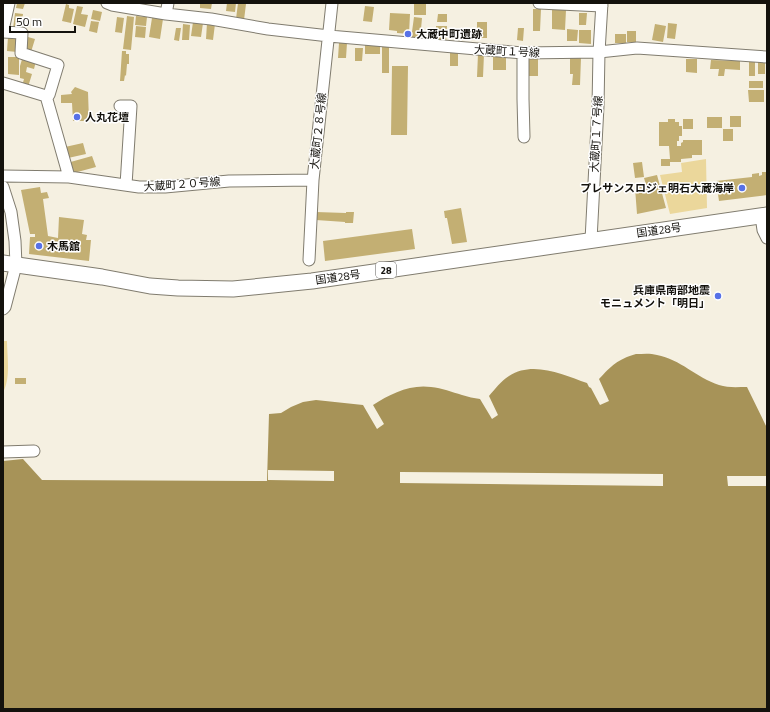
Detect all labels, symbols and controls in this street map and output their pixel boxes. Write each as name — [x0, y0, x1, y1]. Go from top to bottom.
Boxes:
scale bar — [10, 8, 75, 34]
text: 50 m — [16, 12, 42, 31]
place label: 大蔵中町遺跡 — [416, 26, 482, 42]
marker: 大蔵中町遺跡 — [403, 29, 413, 39]
street label: 大蔵町１号線 — [474, 41, 540, 61]
street label: 大蔵町２８号線 — [306, 92, 330, 170]
street label: 大蔵町１７号線 — [586, 95, 606, 173]
place label: 人丸花壇 — [85, 109, 129, 125]
marker: 人丸花壇 — [72, 112, 82, 122]
street label: 大蔵町２０号線 — [143, 173, 221, 195]
place label: プレサンスロジェ明石大蔵海岸 — [580, 180, 734, 196]
marker: プレサンスロジェ明石大蔵海岸 — [737, 183, 747, 193]
street label: 国道28号 — [635, 219, 683, 241]
place label: 木馬舘 — [47, 238, 80, 254]
marker: 木馬舘 — [34, 241, 44, 251]
road number: 28 — [376, 262, 396, 278]
street label: 国道28号 — [314, 266, 362, 288]
place label: 兵庫県南部地震 モニュメント「明日」 — [600, 282, 710, 311]
marker: 兵庫県南部地震 モニュメント「明日」 — [713, 291, 723, 301]

